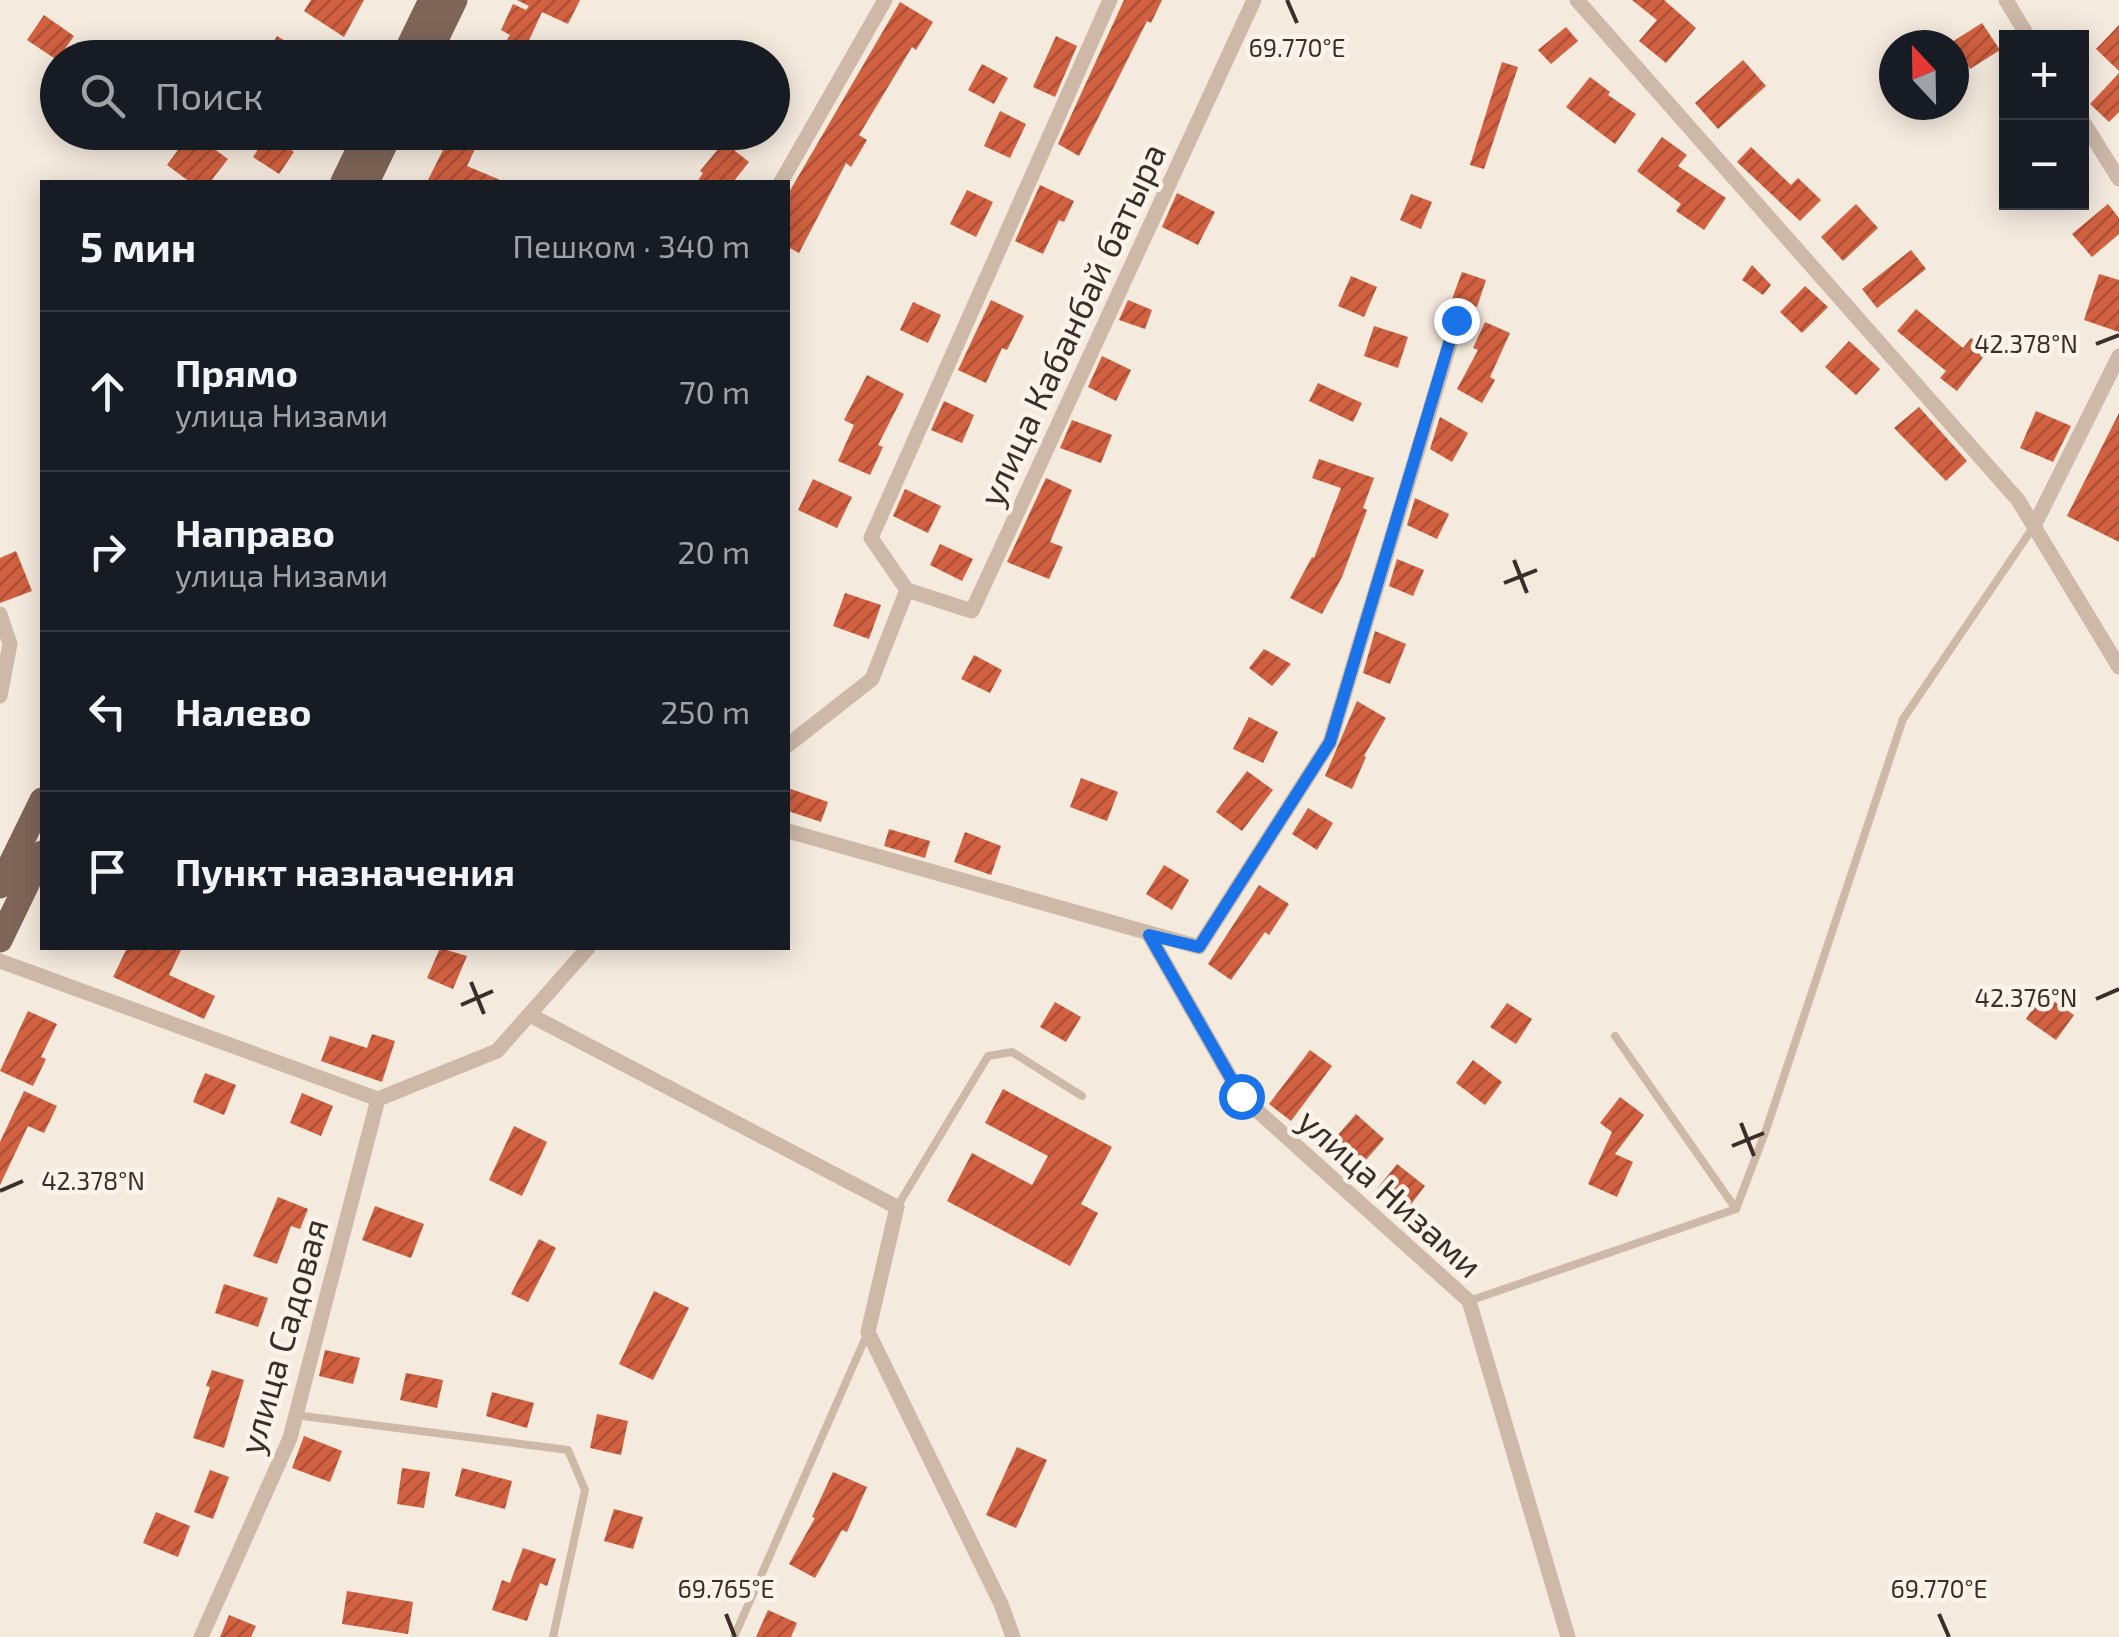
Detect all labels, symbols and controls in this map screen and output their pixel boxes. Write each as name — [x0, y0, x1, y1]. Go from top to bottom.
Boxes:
north arrow — [1879, 30, 1969, 120]
map controls — [1999, 30, 2089, 210]
button: + — [1999, 30, 2089, 120]
text: 69.770°E — [1248, 32, 1346, 62]
search box — [40, 40, 790, 150]
icon: search — [75, 68, 130, 123]
text: Поиск — [155, 72, 264, 118]
button: − — [1999, 120, 2089, 210]
street label: улица Кабанбай батыра — [969, 136, 1174, 512]
text: 5 мин — [80, 220, 196, 270]
text: Пешком · 340 m — [513, 226, 750, 264]
route end — [1434, 298, 1480, 344]
text: 42.378°N — [1974, 328, 2078, 358]
text: Прямо — [175, 349, 298, 395]
icon: ahead — [80, 364, 135, 419]
text: 70 m — [679, 372, 750, 410]
text: улица Низами — [175, 395, 388, 433]
text: Направо — [175, 509, 335, 555]
icon: right — [80, 524, 135, 579]
text: 20 m — [678, 532, 750, 570]
text: улица Низами — [175, 555, 388, 593]
icon: left — [80, 684, 135, 739]
text: Налево — [175, 688, 311, 734]
text: 250 m — [660, 692, 750, 730]
icon: arrive — [80, 844, 135, 899]
text: Пункт назначения — [175, 848, 515, 894]
text: 42.376°N — [1975, 982, 2077, 1012]
route start — [1219, 1074, 1265, 1120]
street label: улица Низами — [1290, 1098, 1492, 1286]
text: 42.378°N — [41, 1165, 145, 1195]
street label: улица Садовая — [228, 1213, 337, 1459]
text: 69.765°E — [677, 1573, 775, 1603]
text: 69.770°E — [1890, 1573, 1988, 1603]

